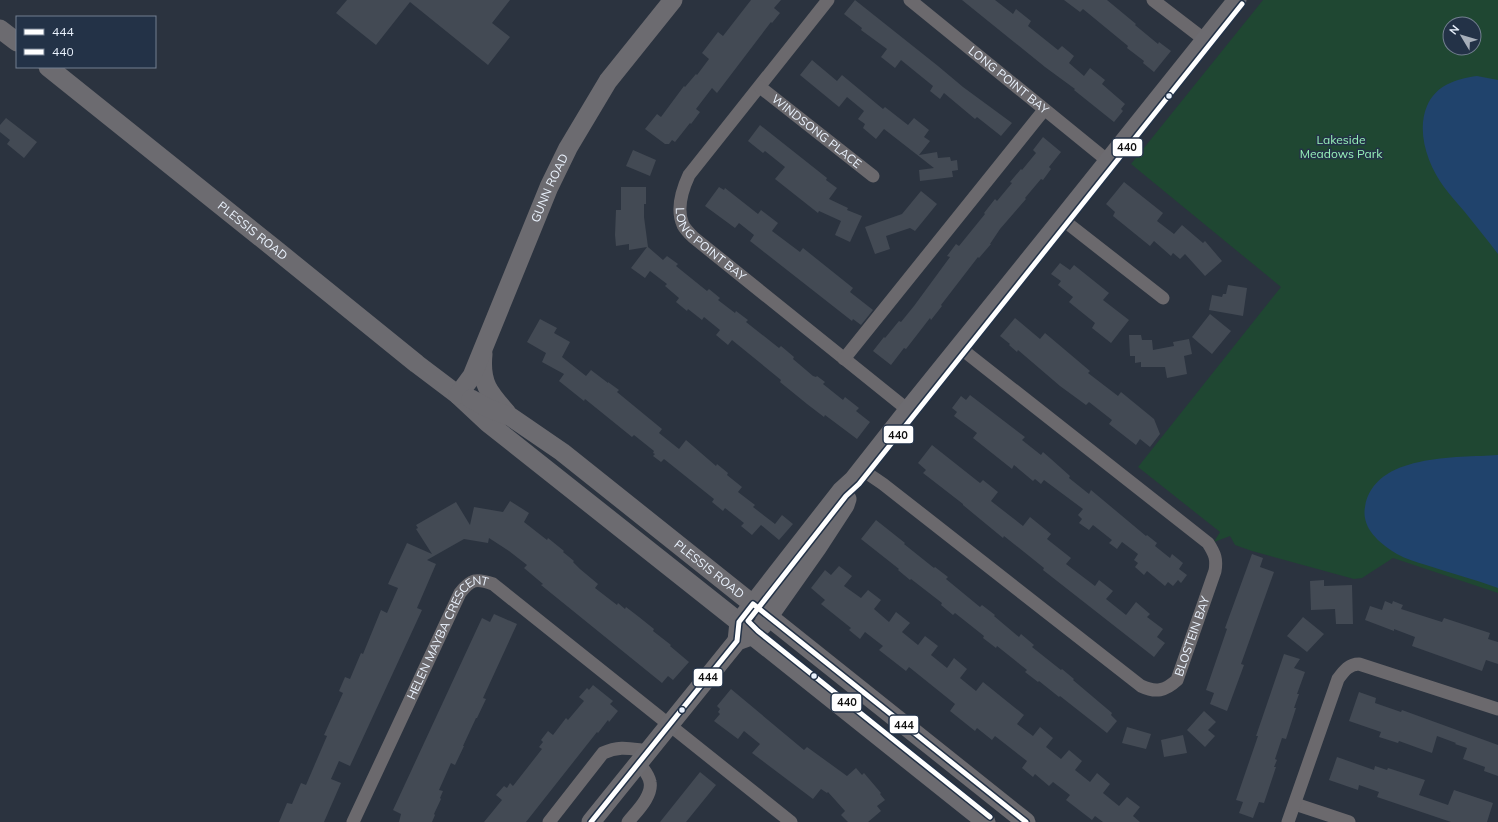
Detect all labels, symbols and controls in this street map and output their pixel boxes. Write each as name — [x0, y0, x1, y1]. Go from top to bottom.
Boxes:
legend — [16, 16, 156, 68]
north arrow — [1442, 16, 1482, 56]
text: N — [1446, 22, 1462, 37]
text: 444 — [52, 24, 74, 39]
street label: LONG POINT BAY — [966, 43, 1053, 117]
text: 440 — [52, 44, 74, 59]
street label: WINDSONG PLACE — [769, 91, 865, 171]
unlabelled marker — [1164, 91, 1174, 101]
park label: Lakeside Meadows Park — [1300, 132, 1383, 161]
line badge: 440 — [1112, 138, 1143, 157]
text: 440 — [1117, 140, 1137, 154]
street label: GUNN ROAD — [527, 151, 571, 224]
street label: PLESSIS ROAD — [215, 198, 291, 263]
street label: LONG POINT BAY — [673, 207, 750, 284]
line badge: 440 — [883, 425, 914, 444]
text: 440 — [888, 428, 908, 442]
street label: PLESSIS ROAD — [671, 537, 747, 601]
street label: HELEN MAYBA CRESCENT — [403, 572, 491, 702]
street label: BLOSTEIN BAY — [1171, 594, 1213, 678]
line badge: 444 — [693, 668, 723, 687]
text: 444 — [698, 670, 718, 684]
unlabelled marker — [809, 671, 819, 681]
line badge: 440 — [831, 693, 862, 712]
text: 440 — [837, 695, 857, 709]
unlabelled marker — [677, 705, 687, 715]
line badge: 444 — [889, 715, 919, 734]
text: 444 — [894, 718, 914, 732]

